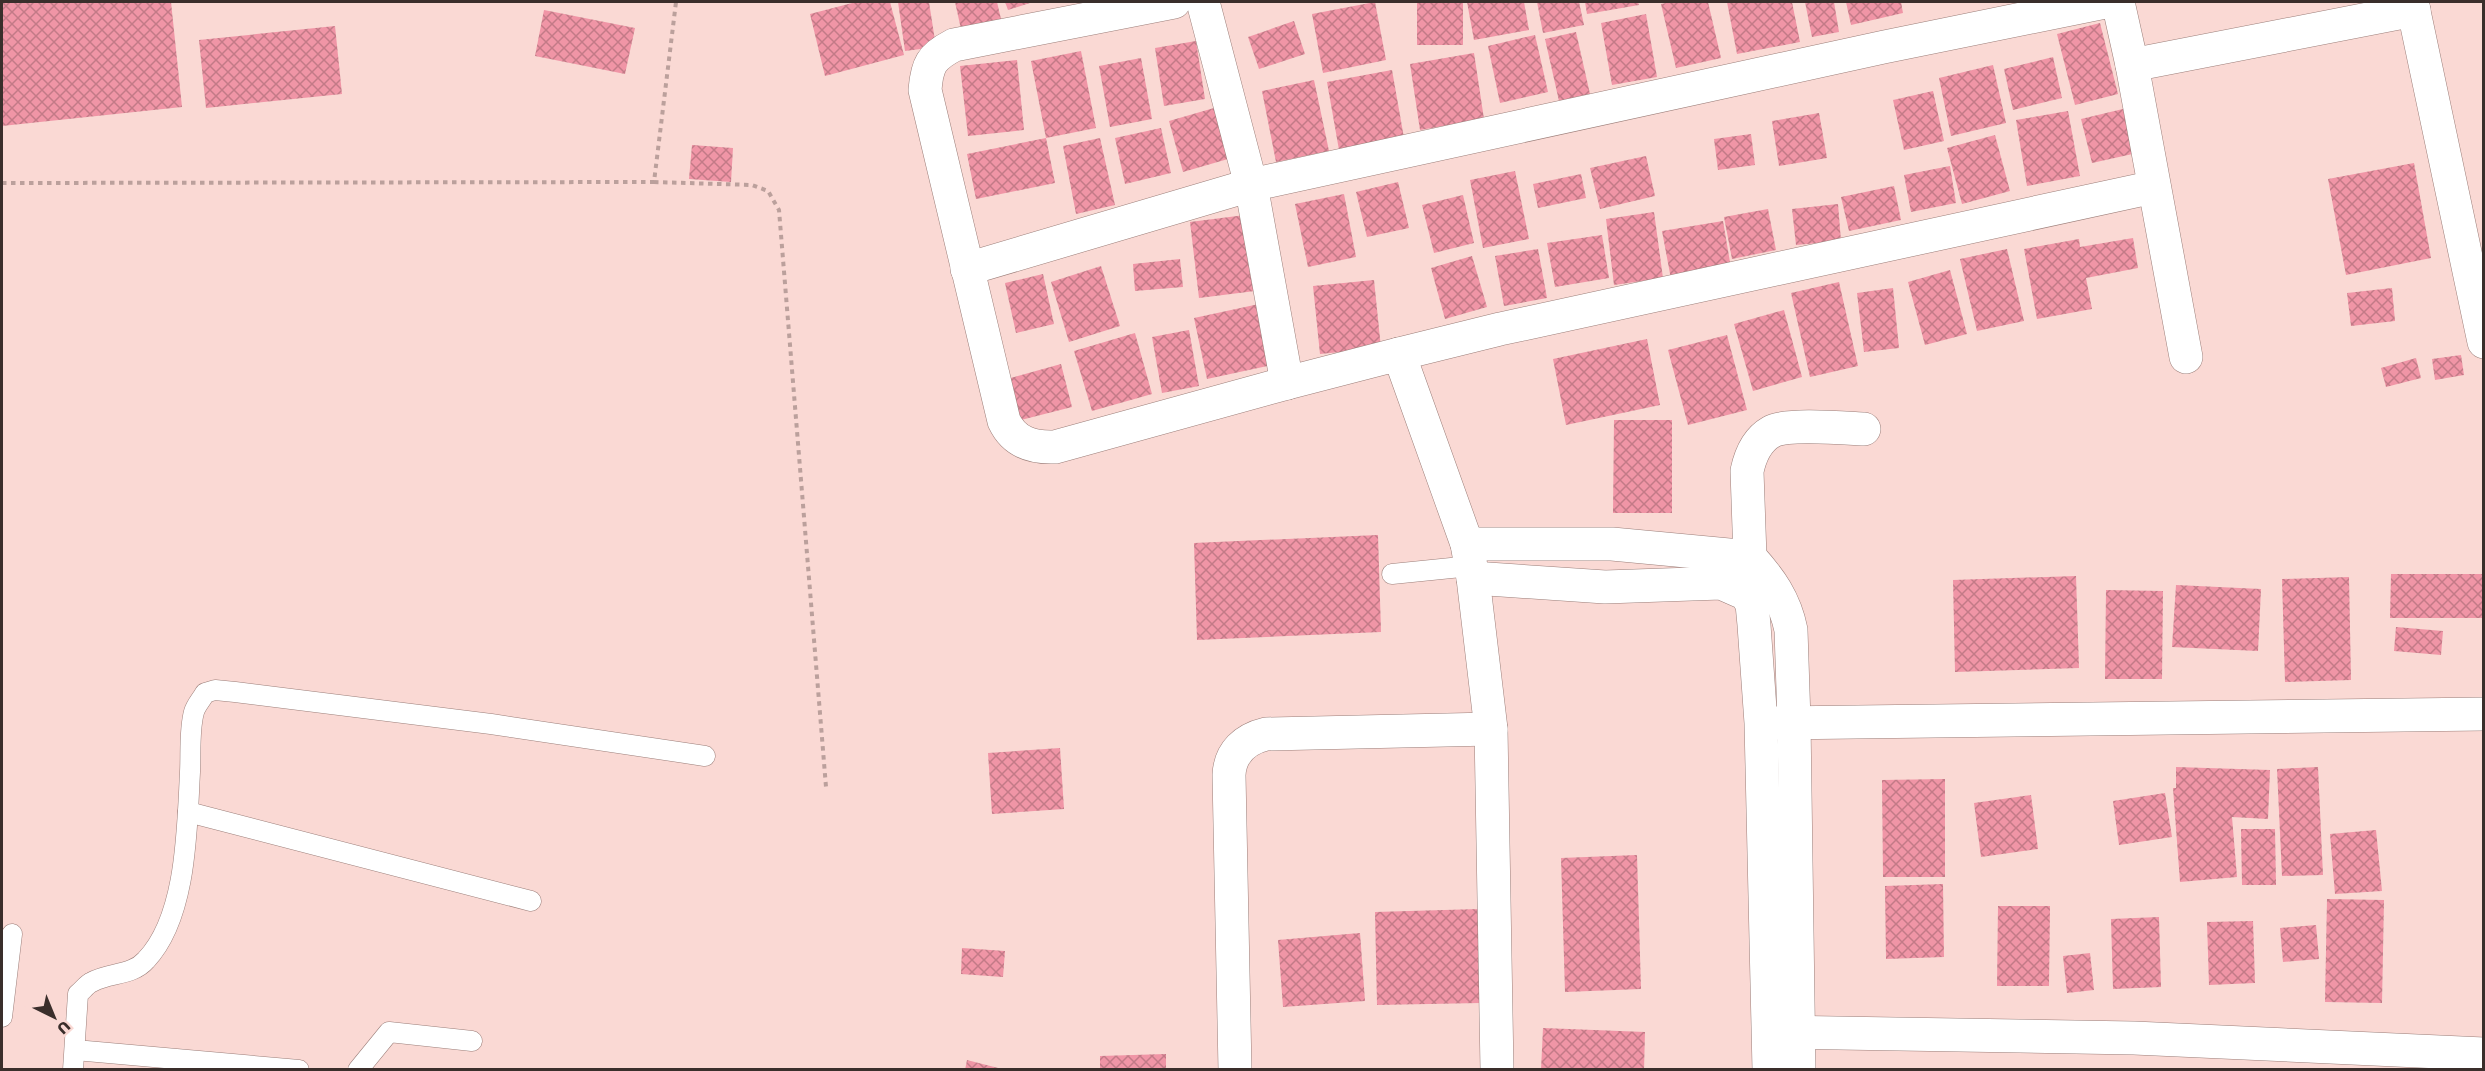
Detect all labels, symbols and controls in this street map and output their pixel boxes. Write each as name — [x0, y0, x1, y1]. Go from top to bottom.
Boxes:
north arrow — [24, 987, 84, 1047]
text: U — [53, 1017, 75, 1038]

